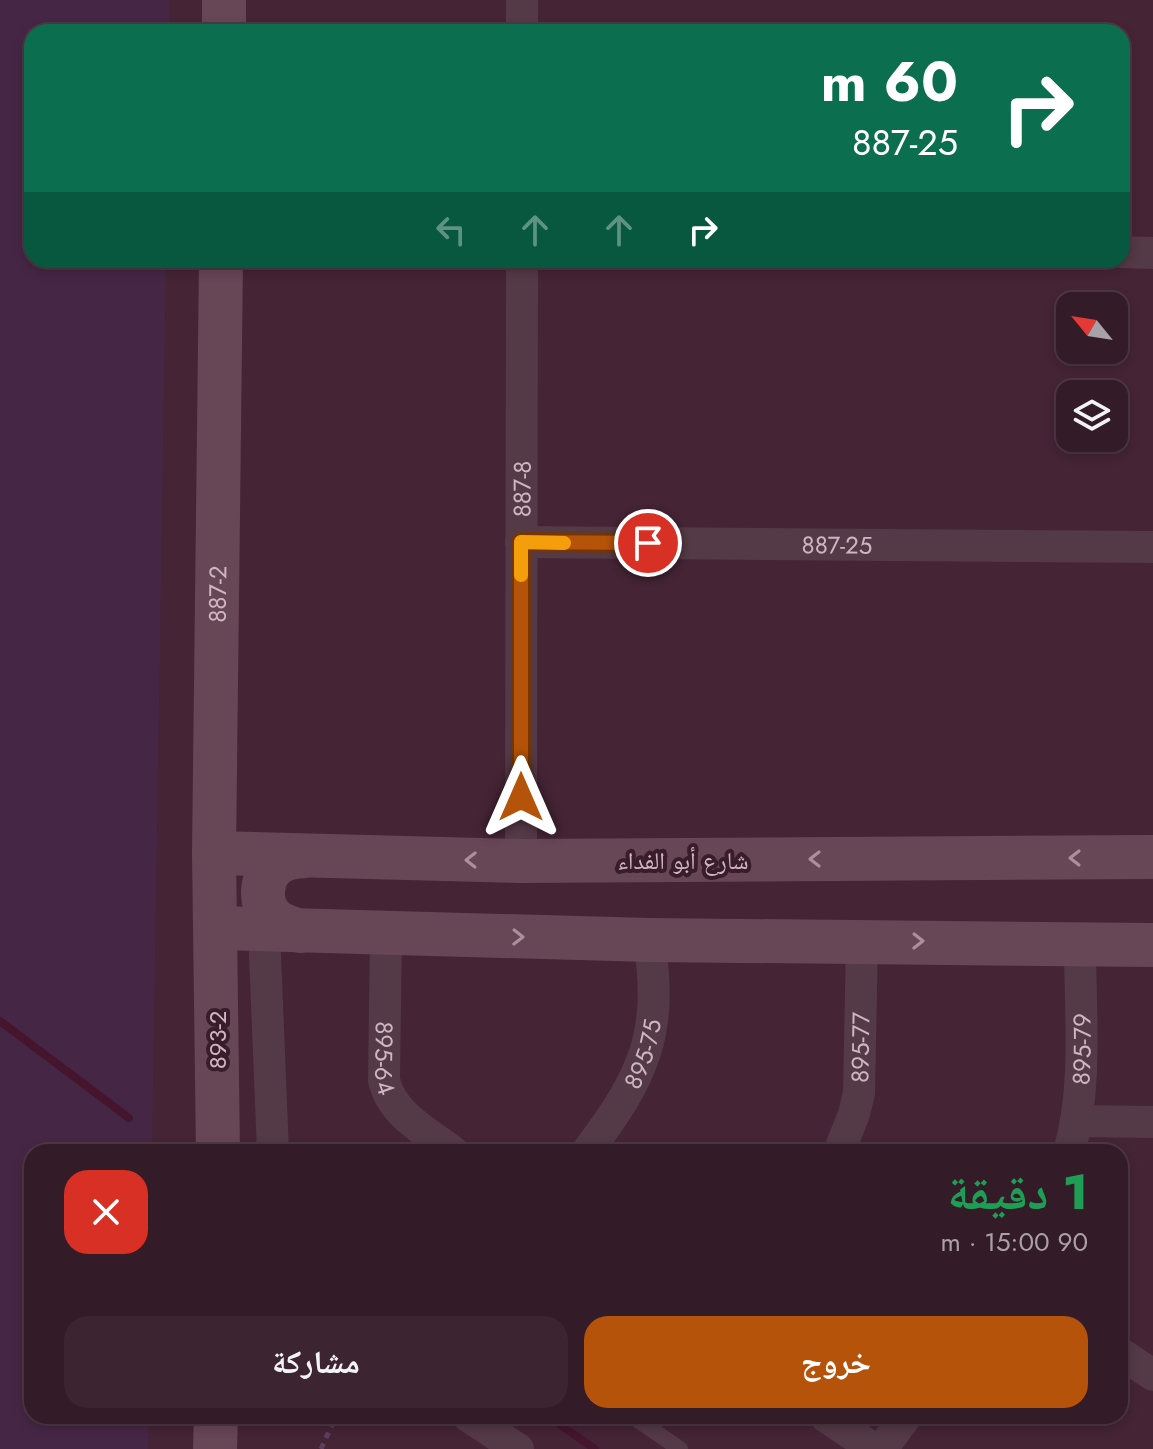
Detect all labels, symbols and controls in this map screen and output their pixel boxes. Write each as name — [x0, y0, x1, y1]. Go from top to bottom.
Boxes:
text: 60 m — [821, 41, 958, 122]
icon: right — [986, 56, 1090, 160]
text: 887-25 — [852, 116, 958, 168]
icon: left — [429, 208, 473, 252]
icon: ahead — [513, 208, 557, 252]
icon: ahead — [597, 208, 641, 252]
icon: right — [681, 208, 725, 252]
north arrow — [1056, 292, 1128, 364]
map controls — [1056, 292, 1128, 452]
button: layers — [1056, 380, 1128, 452]
street label: 887-8 — [504, 461, 539, 517]
pin — [614, 509, 682, 577]
icon: arrive — [626, 521, 670, 565]
street label: 887-25 — [801, 527, 872, 562]
street label: 887-2 — [199, 565, 235, 623]
position arrow — [479, 755, 563, 839]
street label: شارع أبو الفداء — [617, 843, 749, 878]
one-way arrow — [1068, 849, 1081, 867]
one-way arrow — [808, 850, 821, 868]
one-way arrow — [464, 851, 477, 868]
one-way arrow — [512, 929, 525, 946]
one-way arrow — [912, 933, 925, 950]
street label: 893-2 — [200, 1011, 235, 1069]
street label: 895-77 — [842, 1011, 878, 1083]
street label: 895-79 — [1063, 1013, 1099, 1086]
street label: 895-75 — [615, 1016, 670, 1095]
street label: 895-64 — [366, 1021, 405, 1100]
text: 1 دقيقة — [948, 1158, 1088, 1227]
button: close — [64, 1170, 148, 1254]
text: 90 m · 15:00 — [941, 1223, 1088, 1261]
button: مشاركة — [64, 1316, 568, 1408]
button: خروج — [584, 1316, 1088, 1408]

